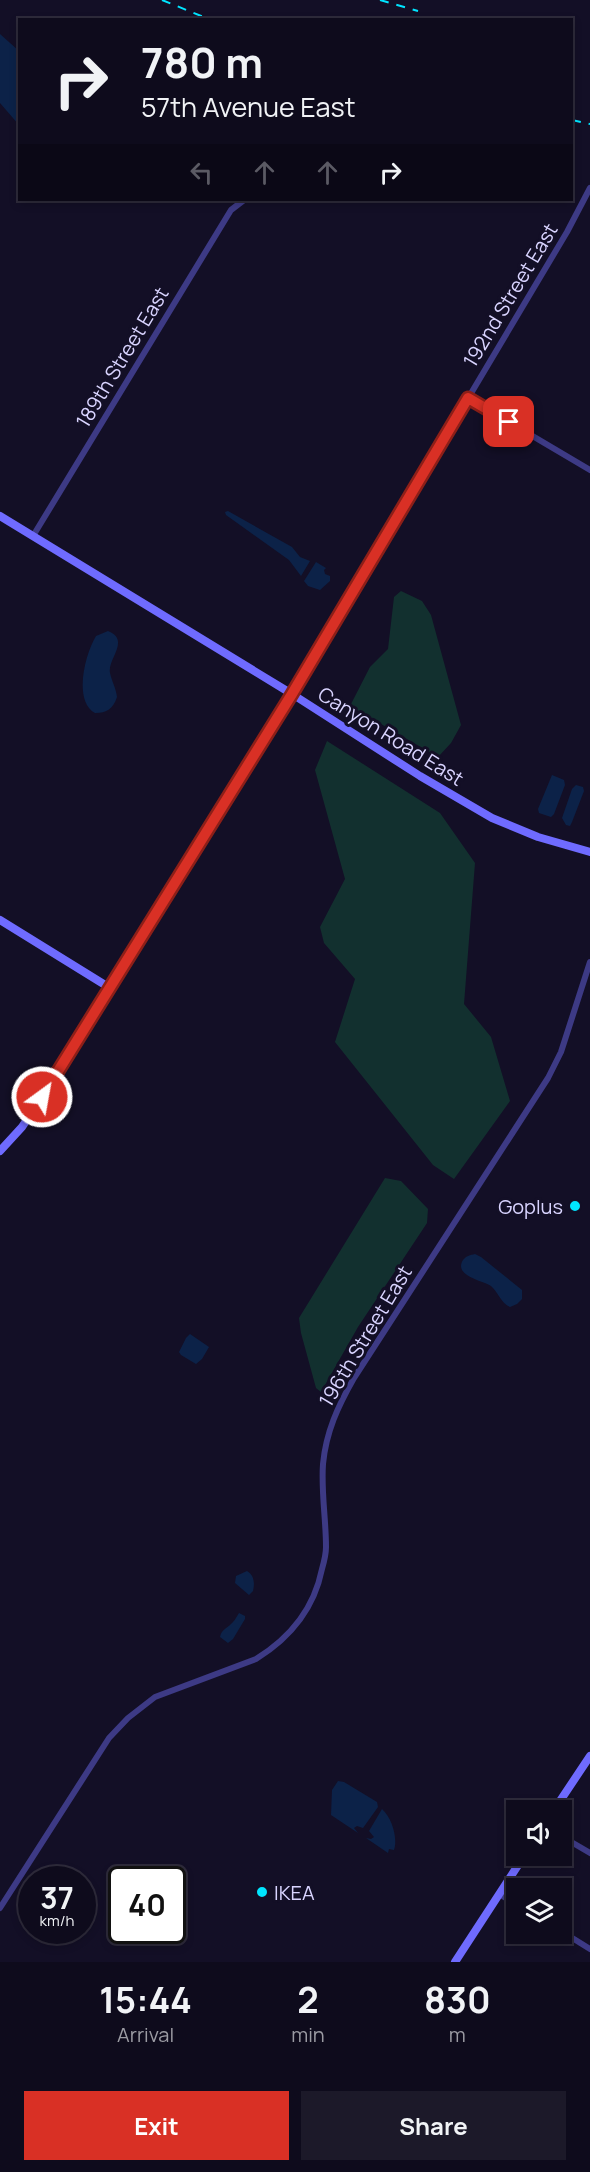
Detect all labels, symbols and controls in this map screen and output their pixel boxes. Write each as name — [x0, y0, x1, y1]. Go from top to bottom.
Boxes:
text: 780 m — [141, 33, 263, 91]
icon: right — [42, 42, 120, 120]
text: 57th Avenue East — [141, 88, 356, 125]
icon: left — [185, 156, 218, 189]
icon: ahead — [248, 156, 281, 189]
icon: ahead — [311, 156, 344, 189]
icon: right — [374, 156, 407, 189]
street label: 192nd Street East — [456, 218, 564, 372]
street label: 189th Street East — [69, 282, 175, 432]
pin — [483, 396, 534, 447]
icon: arrive — [492, 405, 525, 438]
street label: Canyon Road East — [313, 680, 469, 792]
position arrow — [10, 1065, 74, 1129]
place label: Goplus — [498, 1193, 563, 1220]
marker: Goplus — [568, 1199, 582, 1213]
street label: 196th Street East — [312, 1260, 418, 1412]
map controls — [506, 1800, 572, 1944]
button: sound — [506, 1800, 572, 1866]
speed limit sign: 40 — [108, 1866, 186, 1944]
text: 37 — [40, 1877, 74, 1918]
button: layers — [506, 1878, 572, 1944]
place label: IKEA — [274, 1879, 315, 1906]
marker: IKEA — [255, 1885, 269, 1899]
text: km/h — [40, 1910, 74, 1931]
text: 15:44 — [99, 1975, 192, 2024]
text: 2 — [297, 1975, 319, 2024]
text: 830 — [424, 1975, 491, 2024]
text: Arrival — [117, 2021, 174, 2048]
text: min — [291, 2021, 325, 2048]
text: m — [449, 2021, 466, 2048]
button: Exit — [24, 2091, 289, 2160]
button: Share — [301, 2091, 566, 2160]

